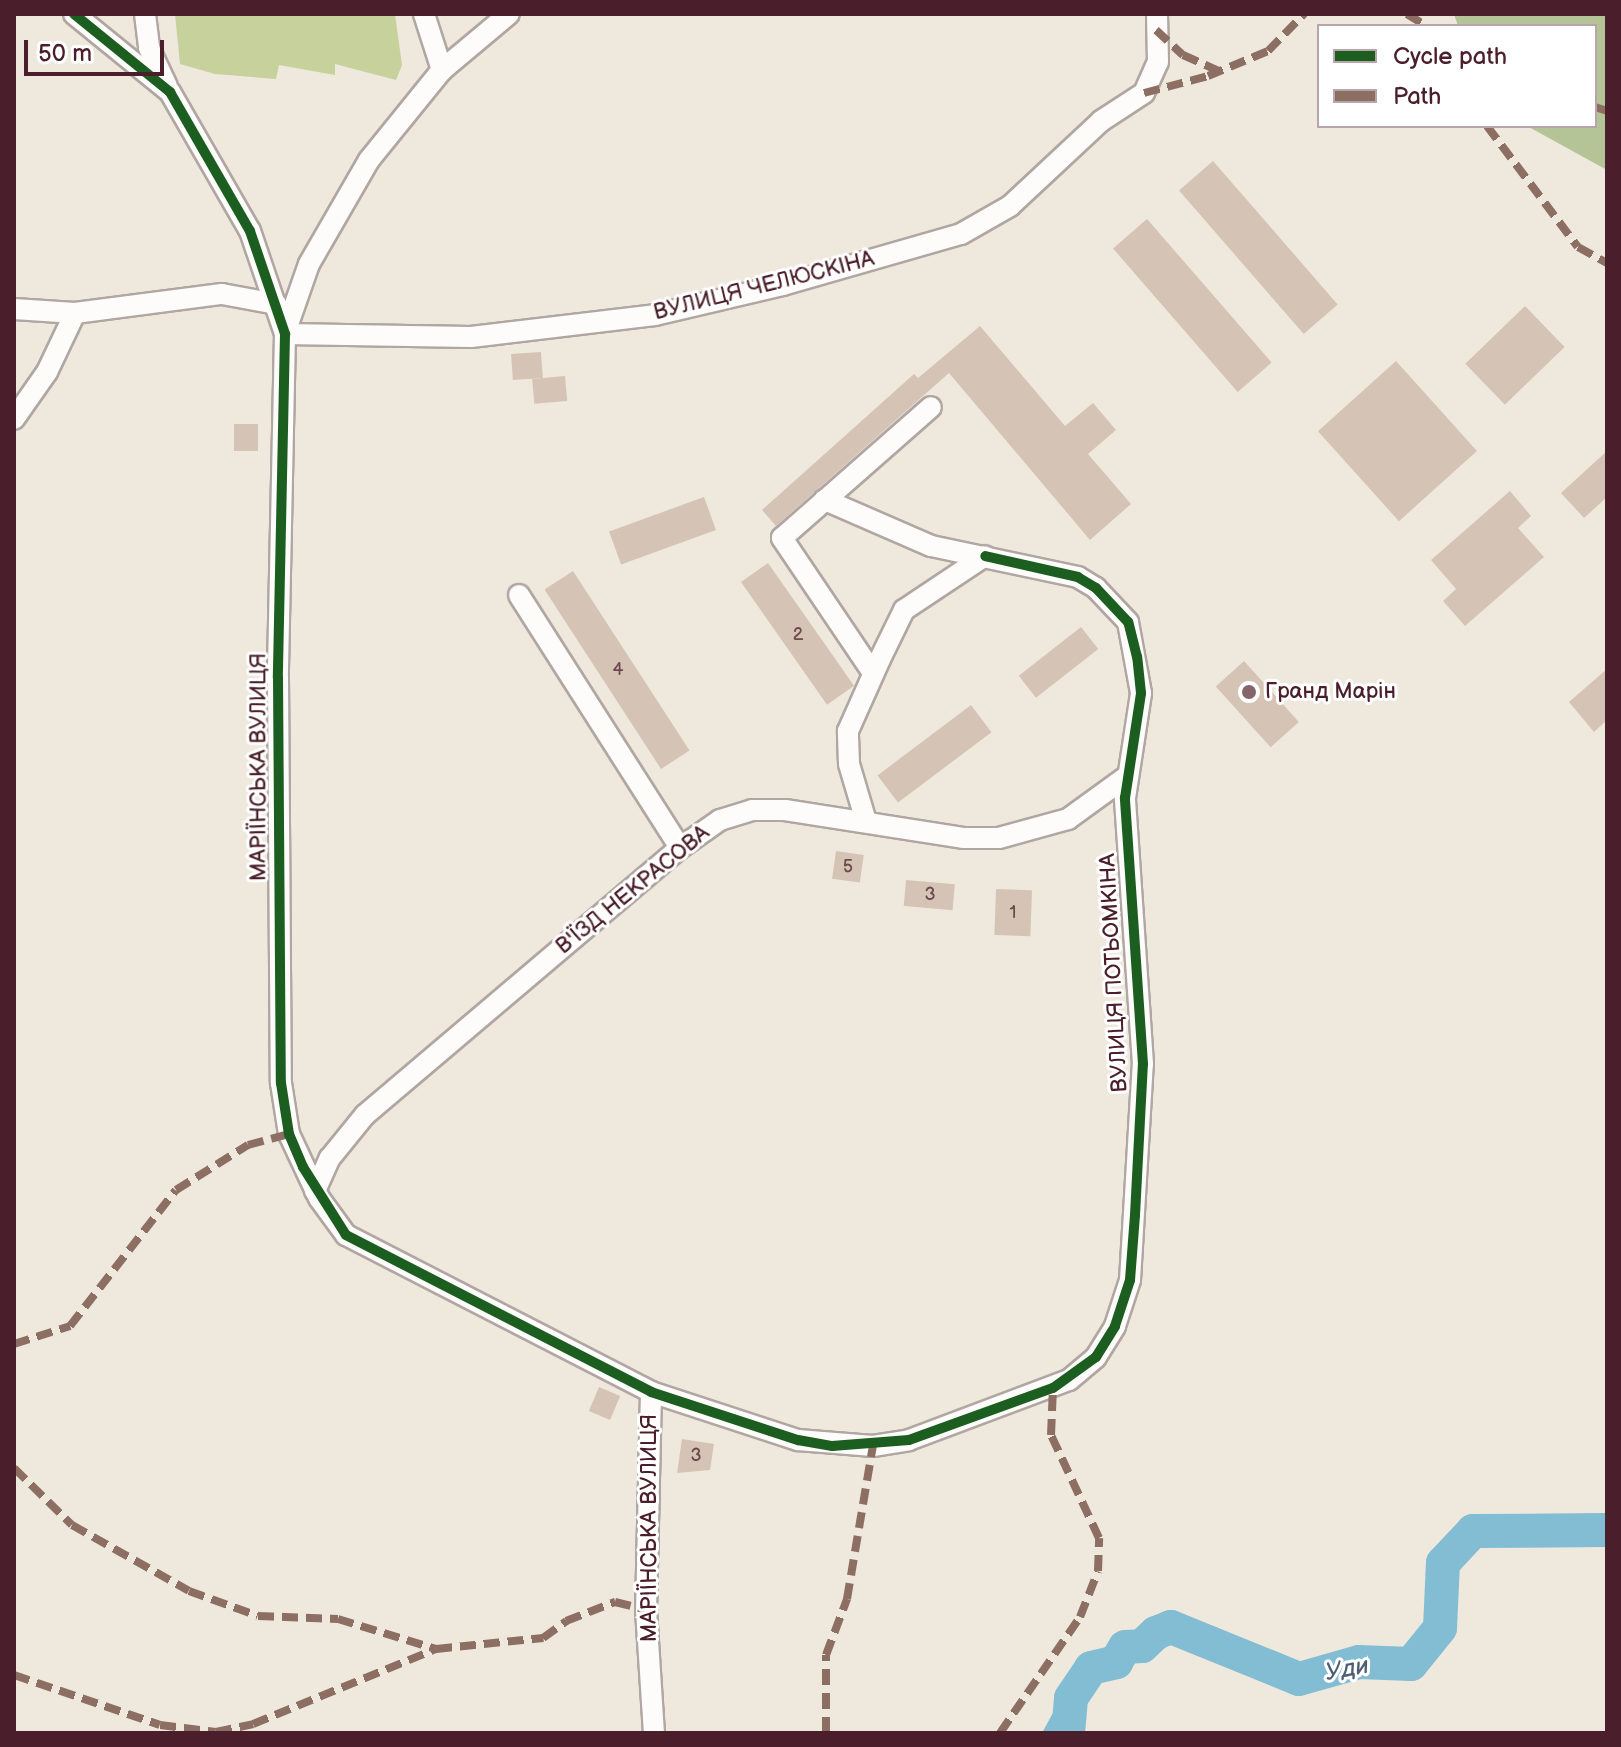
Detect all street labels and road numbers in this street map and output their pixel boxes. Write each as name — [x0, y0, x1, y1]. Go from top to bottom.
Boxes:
street label: ВУЛИЦЯ ЧЕЛЮСКІНА — [651, 246, 877, 326]
street label: МАРІЇНСЬКА ВУЛИЦЯ — [246, 653, 272, 881]
street label: В'ЇЗД НЕКРАСОВА — [551, 820, 715, 960]
street label: ВУЛИЦЯ ПОТЬОМКІНА — [1095, 853, 1133, 1093]
street label: МАРІЇНСЬКА ВУЛИЦЯ — [637, 1414, 663, 1642]

